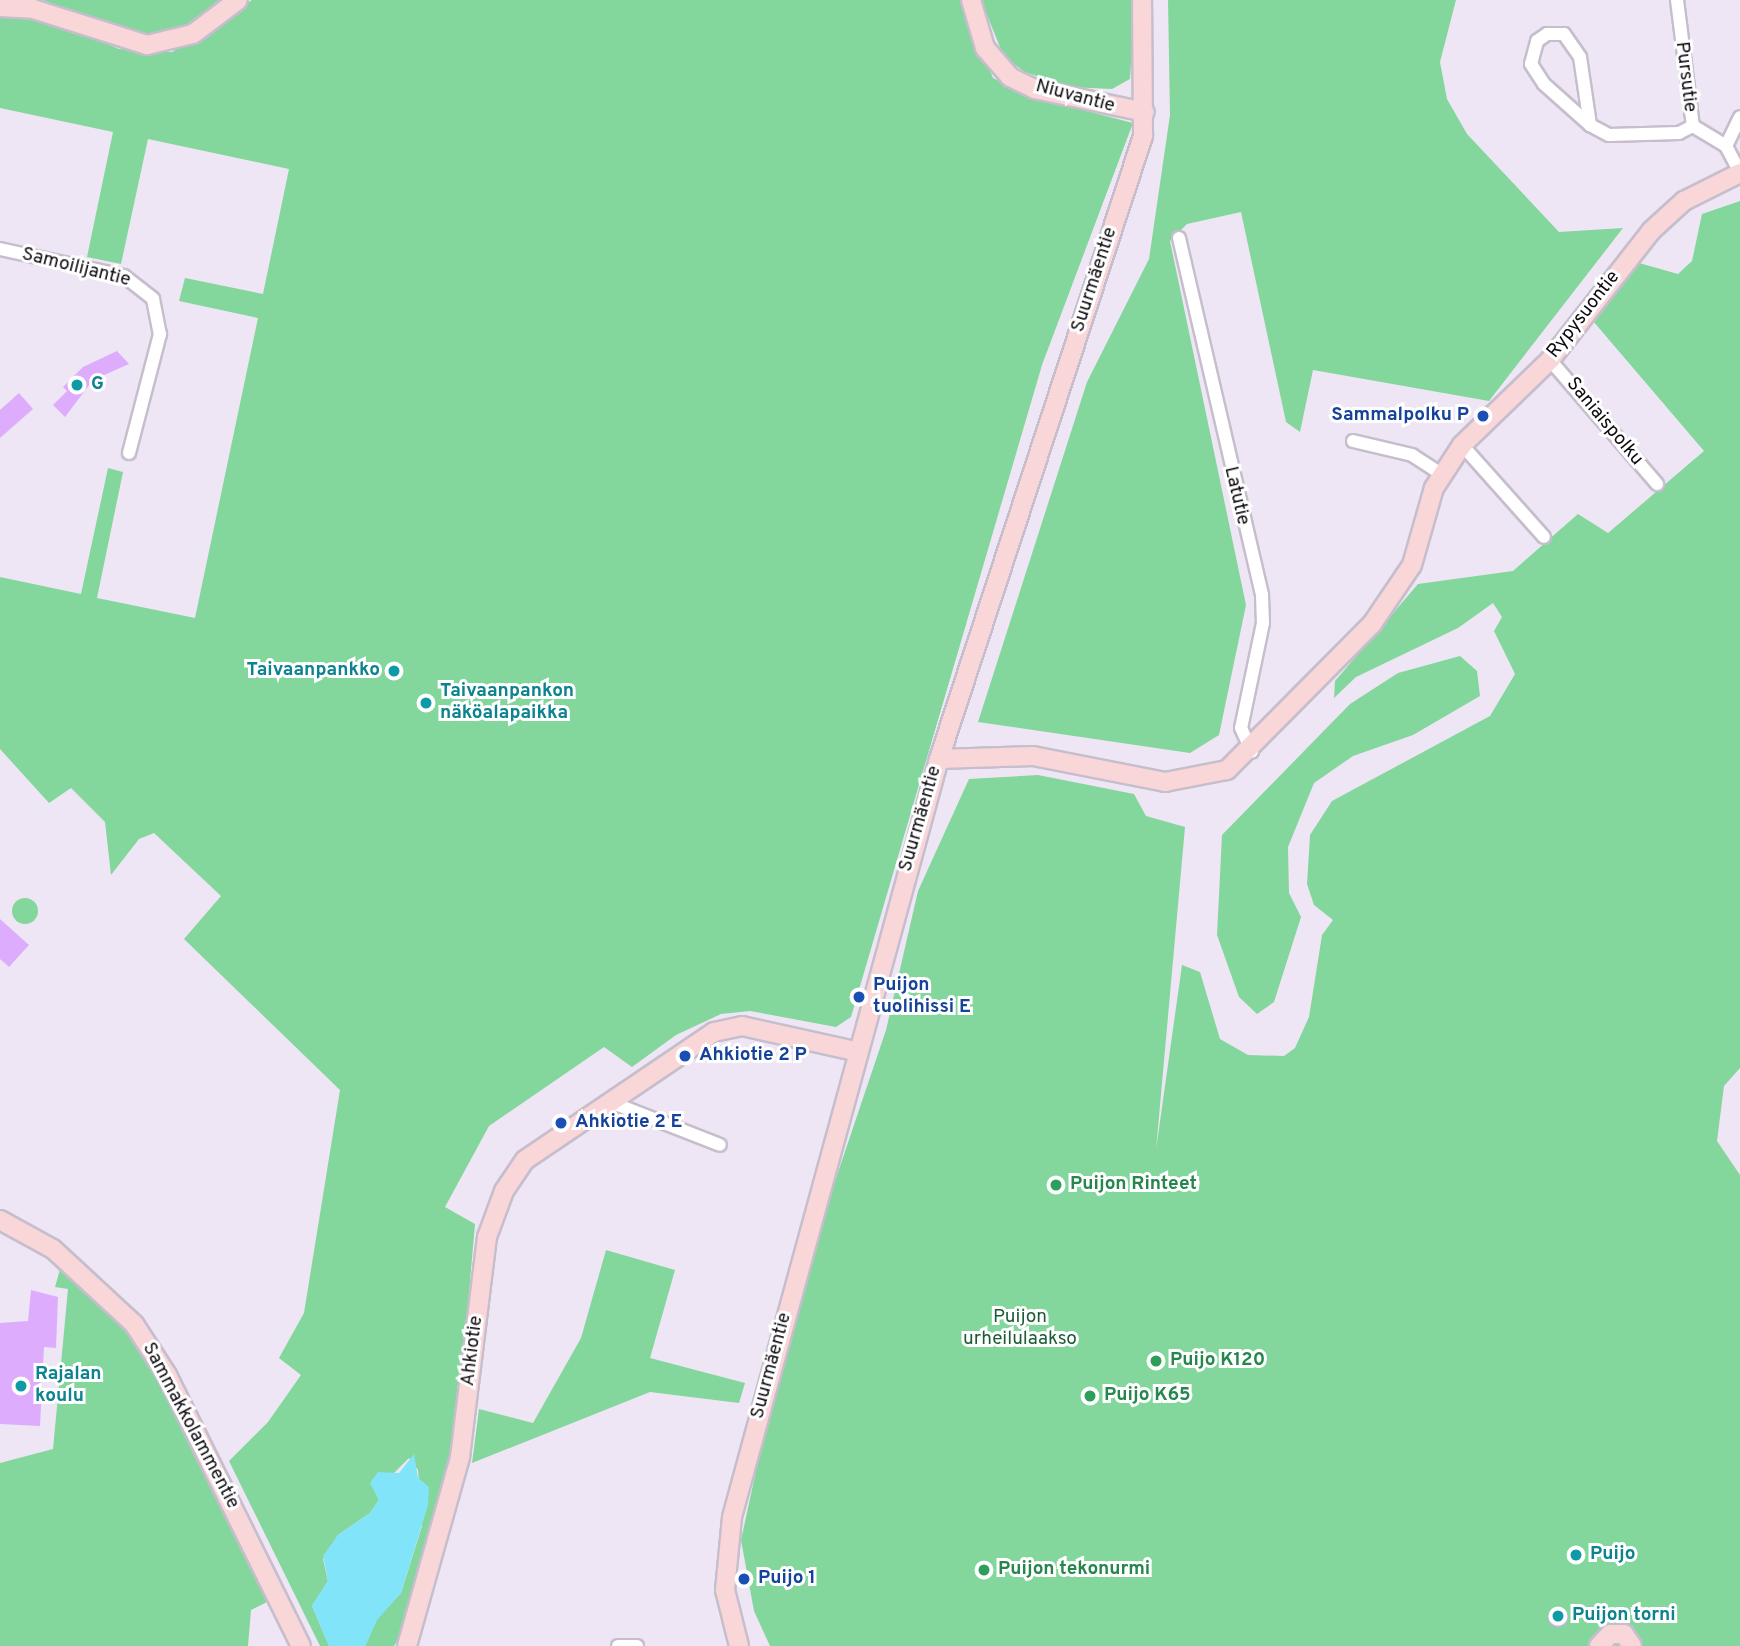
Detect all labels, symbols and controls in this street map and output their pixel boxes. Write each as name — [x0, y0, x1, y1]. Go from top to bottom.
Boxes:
street label: Pursutie — [1669, 40, 1701, 114]
street label: Niuvantie — [1033, 76, 1117, 118]
street label: Suurmäentie — [1067, 225, 1123, 335]
street label: Samoilijantie — [19, 243, 133, 293]
street label: Rypysuontie — [1543, 267, 1625, 363]
street label: Saniaispolku — [1561, 373, 1647, 471]
place label: G — [91, 374, 104, 396]
marker: G — [69, 377, 85, 393]
place label: Sammalpolku P — [1331, 405, 1469, 427]
marker: Sammalpolku P — [1475, 408, 1491, 424]
street label: Latutie — [1218, 464, 1254, 528]
place label: Taivaanpankko — [246, 660, 380, 682]
marker: Taivaanpankko — [386, 663, 402, 679]
place label: Taivaanpankon näköalapaikka — [440, 681, 574, 725]
marker: Taivaanpankon näköalapaikka — [418, 695, 434, 711]
street label: Suurmäentie — [895, 763, 947, 875]
place label: Puijon tuolihissi E — [873, 975, 971, 1019]
marker: Puijon tuolihissi E — [851, 989, 867, 1005]
place label: Ahkiotie 2 P — [699, 1045, 807, 1067]
marker: Ahkiotie 2 P — [677, 1048, 693, 1064]
place label: Ahkiotie 2 E — [575, 1112, 682, 1134]
marker: Ahkiotie 2 E — [553, 1115, 569, 1131]
place label: Puijon Rinteet — [1070, 1174, 1197, 1196]
marker: Puijon Rinteet — [1048, 1177, 1064, 1193]
park label: Puijon urheilulaakso — [963, 1307, 1077, 1351]
street label: Suurmäentie — [747, 1310, 797, 1422]
street label: Ahkiotie — [457, 1314, 489, 1388]
street label: Sammakkolammentie — [137, 1339, 243, 1513]
place label: Puijo K120 — [1170, 1350, 1265, 1372]
marker: Puijo K120 — [1148, 1353, 1164, 1369]
place label: Rajalan koulu — [35, 1364, 102, 1408]
marker: Rajalan koulu — [13, 1378, 29, 1394]
place label: Puijo K65 — [1104, 1385, 1191, 1407]
marker: Puijo K65 — [1082, 1388, 1098, 1404]
place label: Puijo — [1590, 1544, 1635, 1566]
marker: Puijo — [1568, 1547, 1584, 1563]
place label: Puijon tekonurmi — [998, 1559, 1150, 1581]
marker: Puijon tekonurmi — [976, 1562, 992, 1578]
place label: Puijo 1 — [758, 1568, 816, 1590]
marker: Puijo 1 — [736, 1571, 752, 1587]
place label: Puijon torni — [1572, 1605, 1676, 1627]
marker: Puijon torni — [1550, 1608, 1566, 1624]

